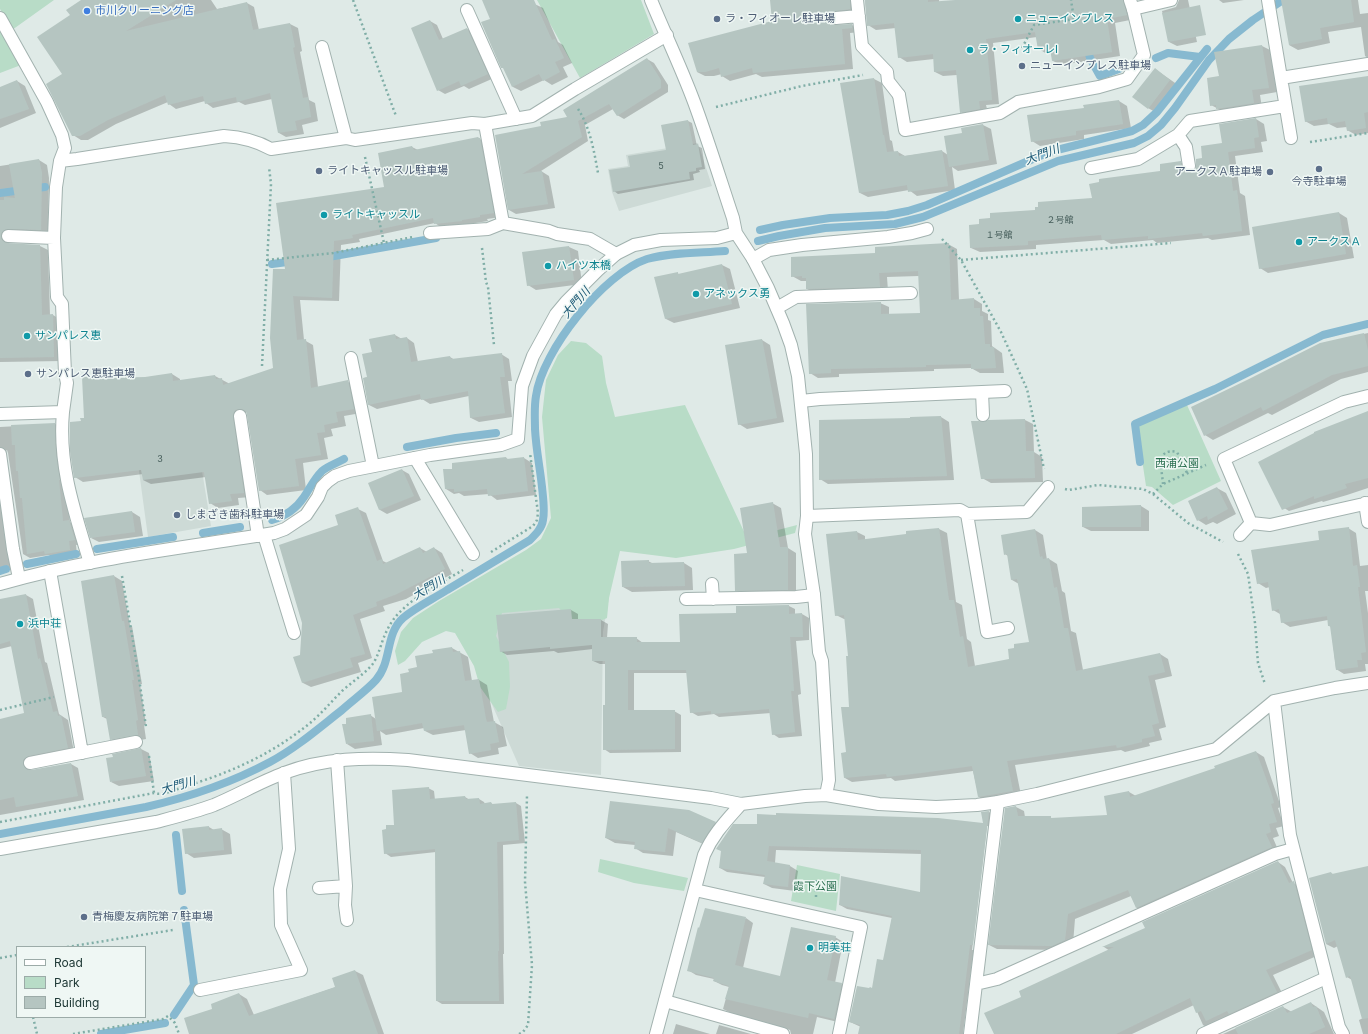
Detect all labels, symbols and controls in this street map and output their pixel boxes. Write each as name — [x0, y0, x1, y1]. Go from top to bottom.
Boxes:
place label: 市川クリーニング店 — [95, 4, 194, 18]
marker: 市川クリーニング店 — [82, 6, 92, 16]
place label: ラ・フィオーレ駐車場 — [725, 12, 835, 26]
place label: ニューインプレス — [1026, 12, 1114, 26]
marker: ラ・フィオーレ駐車場 — [712, 14, 722, 24]
marker: ニューインプレス — [1013, 14, 1023, 24]
place label: ラ・フィオーレⅠ — [978, 43, 1058, 57]
marker: ラ・フィオーレⅠ — [965, 45, 975, 55]
place label: ニューインプレス駐車場 — [1030, 59, 1151, 73]
marker: ニューインプレス駐車場 — [1017, 61, 1027, 71]
water label: 大門川 — [1023, 142, 1061, 168]
house number: 5 — [658, 161, 664, 171]
place label: ライトキャッスル駐車場 — [327, 164, 448, 178]
marker: 今寺駐車場 — [1314, 164, 1324, 174]
place label: アークスＡ駐車場 — [1175, 165, 1262, 179]
marker: ライトキャッスル駐車場 — [314, 166, 324, 176]
marker: アークスＡ駐車場 — [1265, 167, 1275, 177]
place label: 今寺駐車場 — [1292, 175, 1346, 189]
place label: ライトキャッスル — [332, 208, 420, 222]
marker: ライトキャッスル — [319, 210, 329, 220]
house number: ２号館 — [1047, 215, 1073, 225]
house number: １号館 — [986, 230, 1012, 240]
place label: アークスＡ — [1307, 235, 1361, 249]
marker: アークスＡ — [1294, 237, 1304, 247]
place label: ハイツ本橋 — [556, 259, 611, 273]
marker: ハイツ本橋 — [543, 261, 553, 271]
water label: 大門川 — [559, 285, 593, 321]
place label: アネックス勇 — [704, 287, 770, 301]
marker: アネックス勇 — [691, 289, 701, 299]
place label: サンパレス恵 — [35, 329, 101, 343]
marker: サンパレス恵 — [22, 331, 32, 341]
place label: サンパレス恵駐車場 — [36, 367, 135, 381]
marker: サンパレス恵駐車場 — [23, 369, 33, 379]
house number: 3 — [157, 454, 163, 464]
park label: 西浦公園 — [1155, 457, 1199, 471]
place label: しまざき歯科駐車場 — [185, 508, 284, 522]
marker: しまざき歯科駐車場 — [172, 510, 182, 520]
water label: 大門川 — [410, 573, 448, 603]
place label: 浜中荘 — [28, 617, 61, 631]
marker: 浜中荘 — [15, 619, 25, 629]
water label: 大門川 — [159, 774, 197, 798]
park label: 霞下公園 — [793, 880, 837, 894]
place label: 青梅慶友病院第７駐車場 — [92, 910, 213, 924]
marker: 青梅慶友病院第７駐車場 — [79, 912, 89, 922]
place label: 明美荘 — [818, 941, 851, 955]
marker: 明美荘 — [805, 943, 815, 953]
legend — [16, 946, 146, 1018]
text: Road — [54, 955, 83, 970]
text: Park — [54, 975, 80, 990]
text: Building — [54, 995, 99, 1010]

